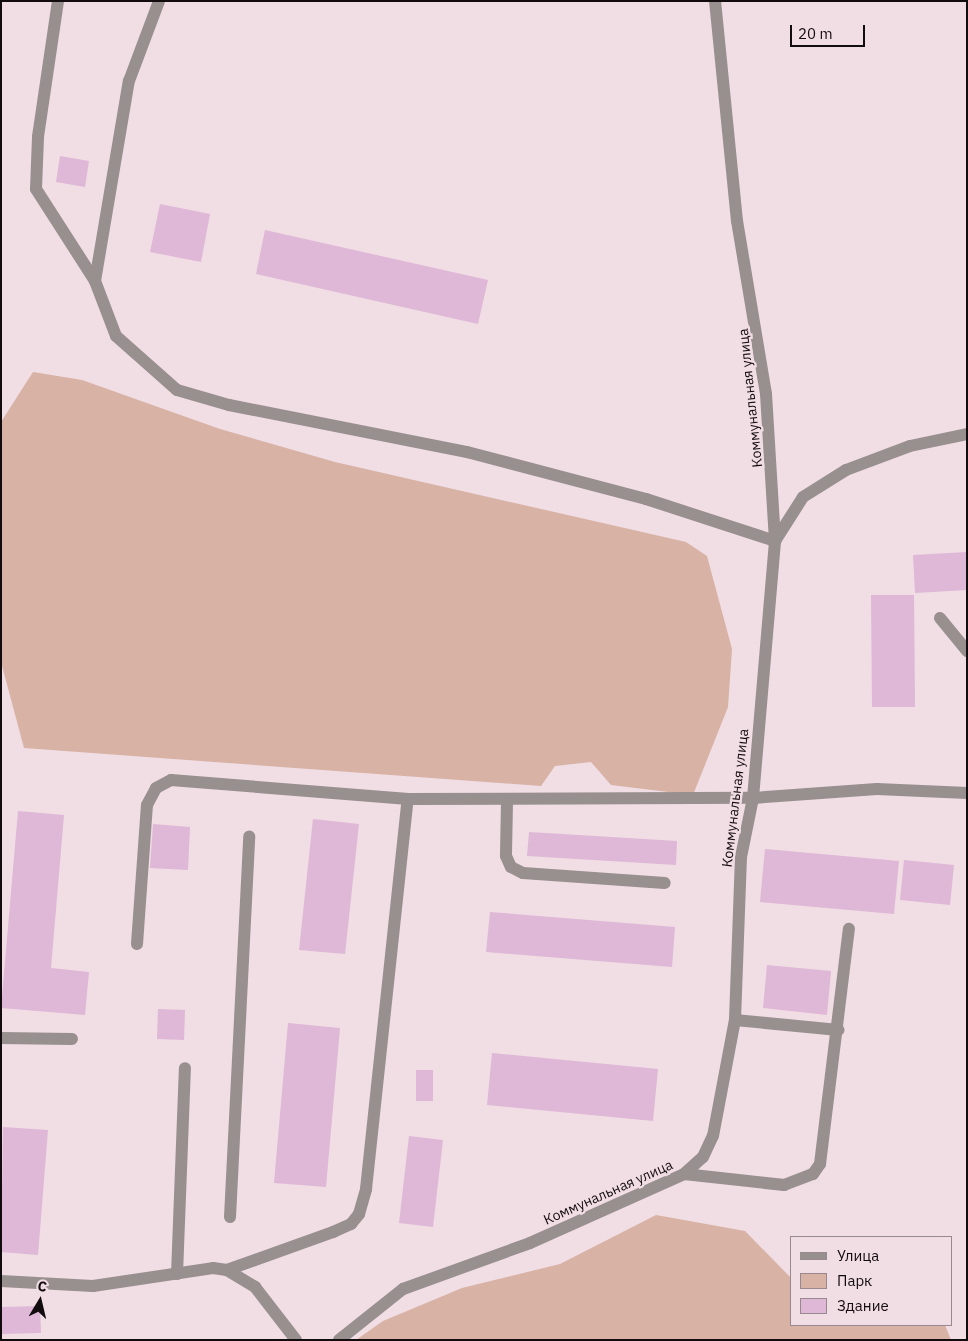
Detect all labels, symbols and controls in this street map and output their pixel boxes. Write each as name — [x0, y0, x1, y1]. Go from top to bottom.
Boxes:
scale bar — [793, 15, 868, 47]
text: 20 m — [798, 24, 833, 43]
street label: Коммунальная улица — [734, 328, 766, 468]
street label: Коммунальная улица — [718, 728, 752, 868]
street label: Коммунальная улица — [541, 1156, 675, 1228]
legend — [790, 1236, 953, 1326]
text: Улица — [837, 1246, 879, 1265]
text: Парк — [837, 1271, 872, 1290]
north arrow — [15, 1276, 65, 1326]
text: С — [36, 1277, 48, 1296]
text: Здание — [837, 1296, 889, 1315]

